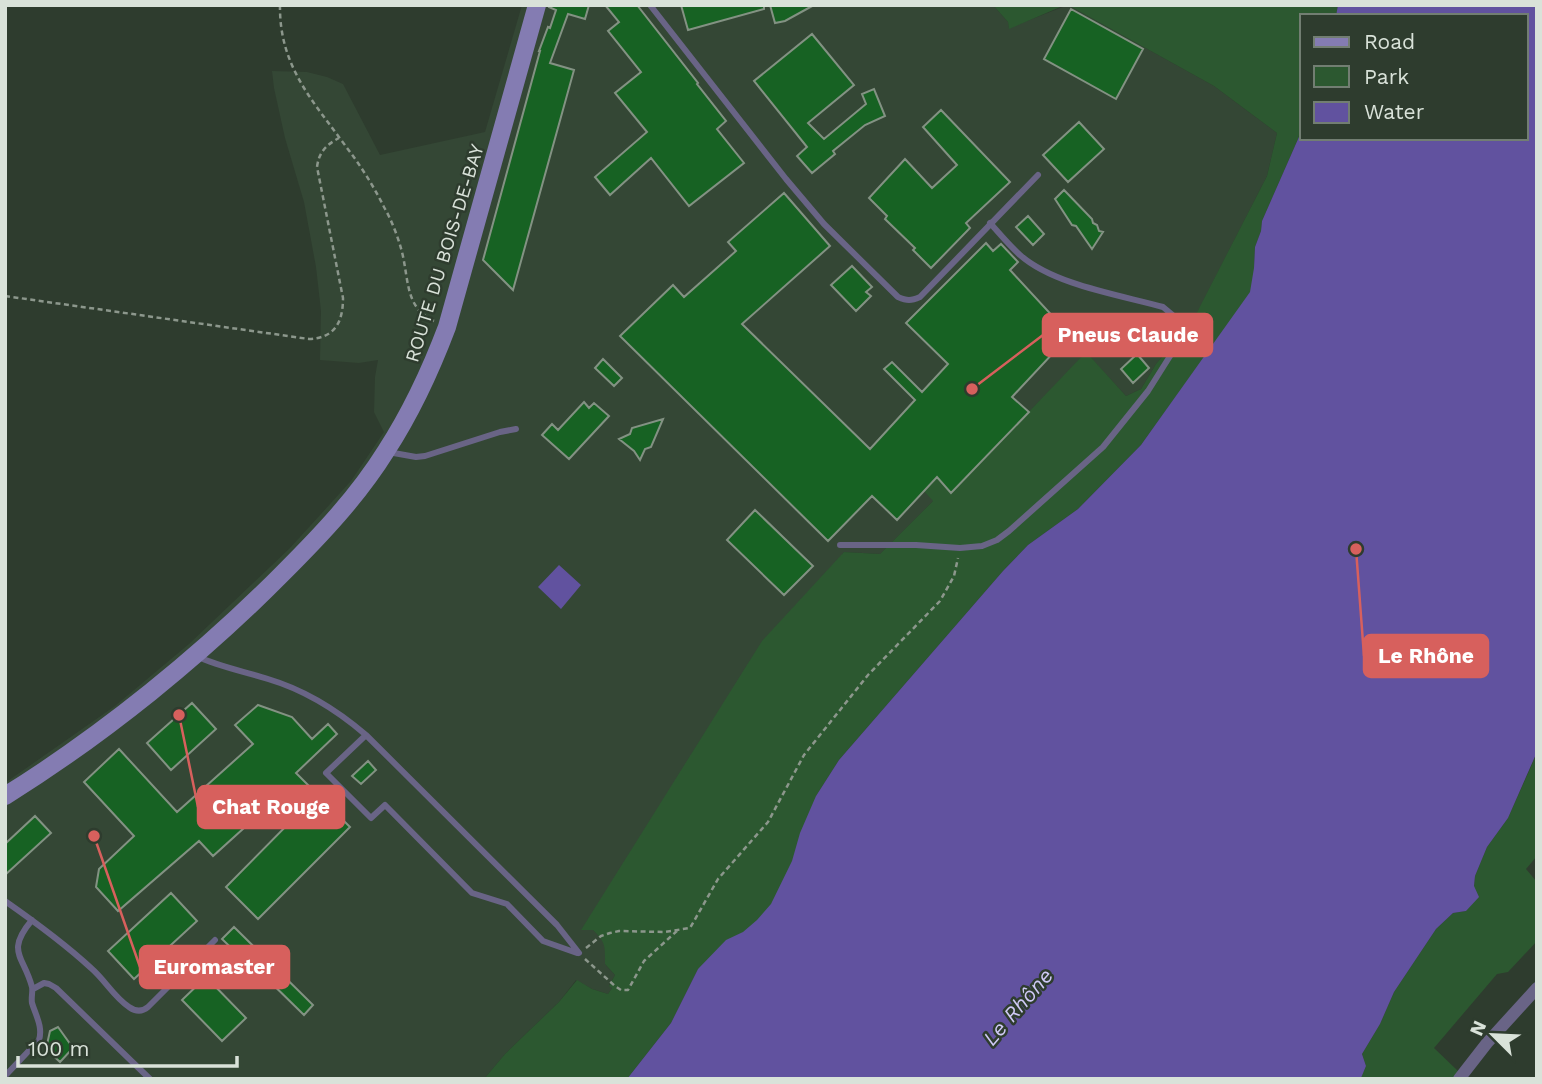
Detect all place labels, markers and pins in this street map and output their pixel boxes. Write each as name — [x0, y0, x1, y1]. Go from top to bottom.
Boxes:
callout: Pneus Claude — [1043, 314, 1212, 356]
callout: Le Rhône — [1364, 635, 1488, 677]
callout: Chat Rouge — [198, 786, 344, 828]
callout: Euromaster — [140, 946, 289, 988]

